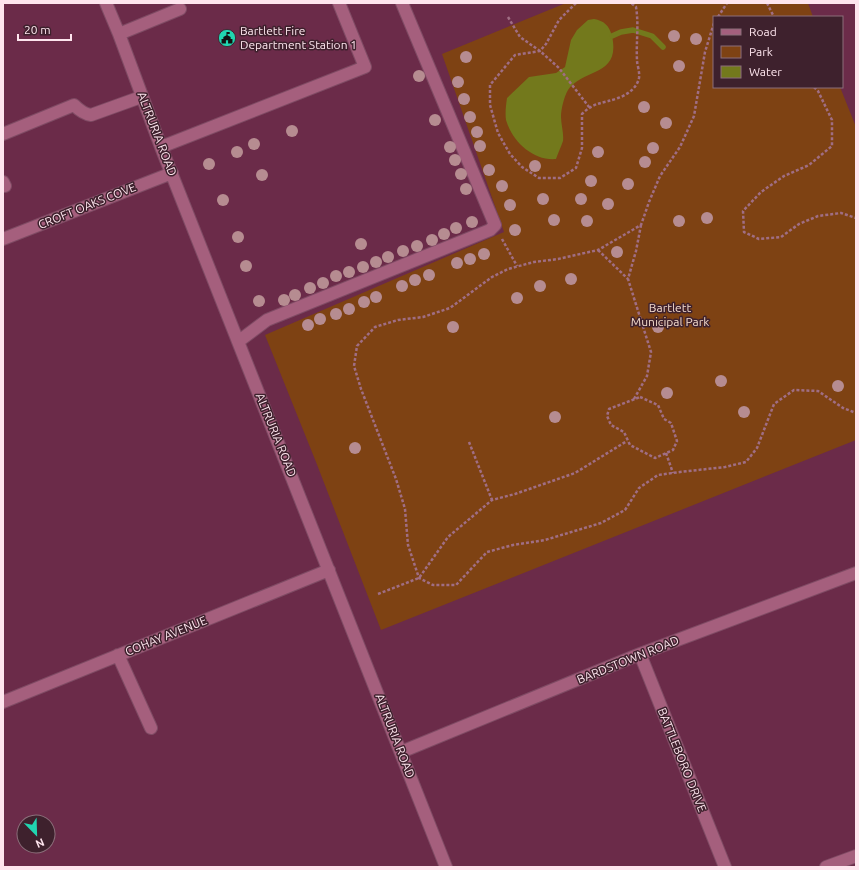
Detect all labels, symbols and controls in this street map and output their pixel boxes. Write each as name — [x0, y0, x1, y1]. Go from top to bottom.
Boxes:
scale bar — [18, 16, 71, 42]
legend — [713, 16, 843, 88]
text: 20 m — [24, 23, 51, 36]
place label: Bartlett Fire Department Station 1 — [240, 24, 357, 51]
text: Road — [749, 25, 777, 38]
public building icon: Bartlett Fire Department Station 1 — [217, 28, 237, 48]
text: Park — [749, 45, 773, 58]
text: Water — [749, 65, 782, 78]
street label: ALTRURIA ROAD — [135, 90, 180, 178]
street label: CROFT OAKS COVE — [36, 180, 138, 231]
park label: Bartlett Municipal Park — [631, 301, 709, 328]
street label: ALTRURIA ROAD — [254, 391, 299, 479]
street label: COHAY AVENUE — [123, 613, 209, 658]
street label: BARDSTOWN ROAD — [575, 633, 681, 686]
street label: ALTRURIA ROAD — [373, 692, 418, 780]
street label: BATTLEBORO DRIVE — [656, 706, 709, 814]
north arrow — [16, 814, 56, 854]
text: N — [34, 836, 46, 850]

